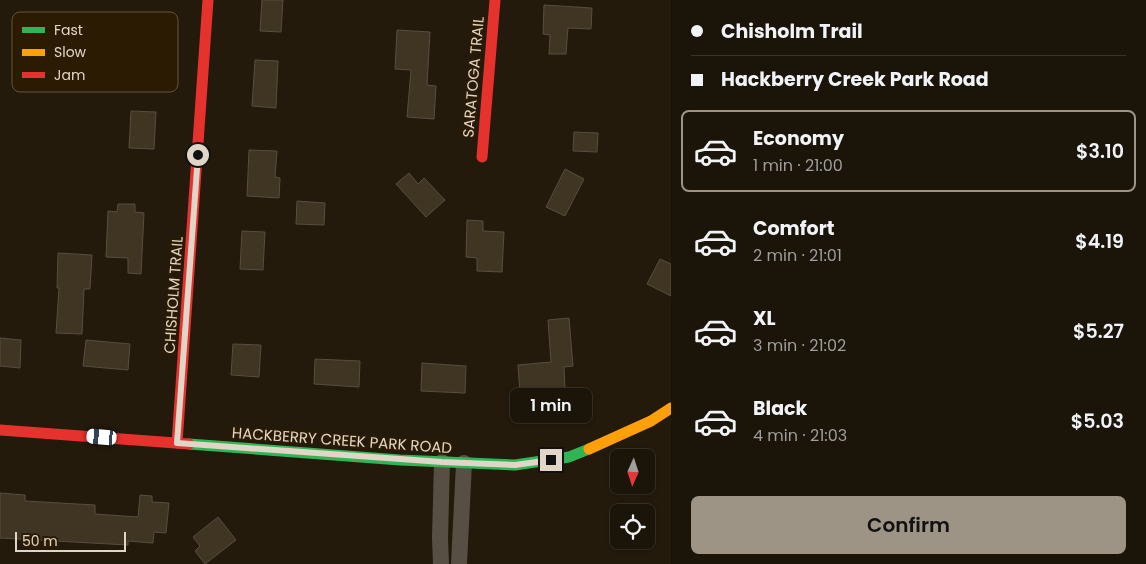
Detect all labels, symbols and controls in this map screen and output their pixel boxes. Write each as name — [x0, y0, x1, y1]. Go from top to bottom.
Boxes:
legend — [12, 12, 178, 92]
street label: SARATOGA TRAIL — [457, 15, 489, 138]
text: Chisholm Trail — [721, 18, 863, 45]
text: Fast — [54, 20, 83, 40]
text: Slow — [54, 42, 87, 62]
text: Jam — [54, 65, 85, 85]
text: Hackberry Creek Park Road — [721, 66, 989, 93]
text: Economy — [753, 125, 844, 152]
icon: car — [693, 129, 738, 174]
text: $3.10 — [1076, 138, 1124, 165]
route start — [187, 144, 209, 166]
text: 1 min · 21:00 — [753, 154, 843, 177]
text: Comfort — [753, 215, 835, 242]
icon: car — [693, 219, 738, 264]
text: $4.19 — [1075, 228, 1124, 255]
street label: CHISHOLM TRAIL — [158, 235, 188, 354]
text: 2 min · 21:01 — [753, 244, 842, 267]
text: XL — [753, 305, 776, 332]
icon: car — [693, 309, 738, 354]
text: $5.27 — [1073, 318, 1124, 345]
text: 3 min · 21:02 — [753, 334, 846, 357]
callout: 1 min — [510, 388, 592, 422]
text: 1 min — [530, 394, 572, 417]
text: Black — [753, 395, 807, 422]
icon: car — [693, 399, 738, 444]
text: $5.03 — [1071, 408, 1124, 435]
street label: HACKBERRY CREEK PARK ROAD — [231, 422, 453, 458]
text: 4 min · 21:03 — [753, 424, 847, 447]
car — [86, 428, 117, 446]
route end — [540, 449, 562, 471]
north arrow — [610, 449, 655, 494]
map controls — [610, 449, 655, 549]
button: Confirm — [691, 496, 1126, 554]
button: locate — [610, 504, 655, 549]
scale bar — [15, 529, 126, 552]
text: 50 m — [22, 531, 58, 551]

